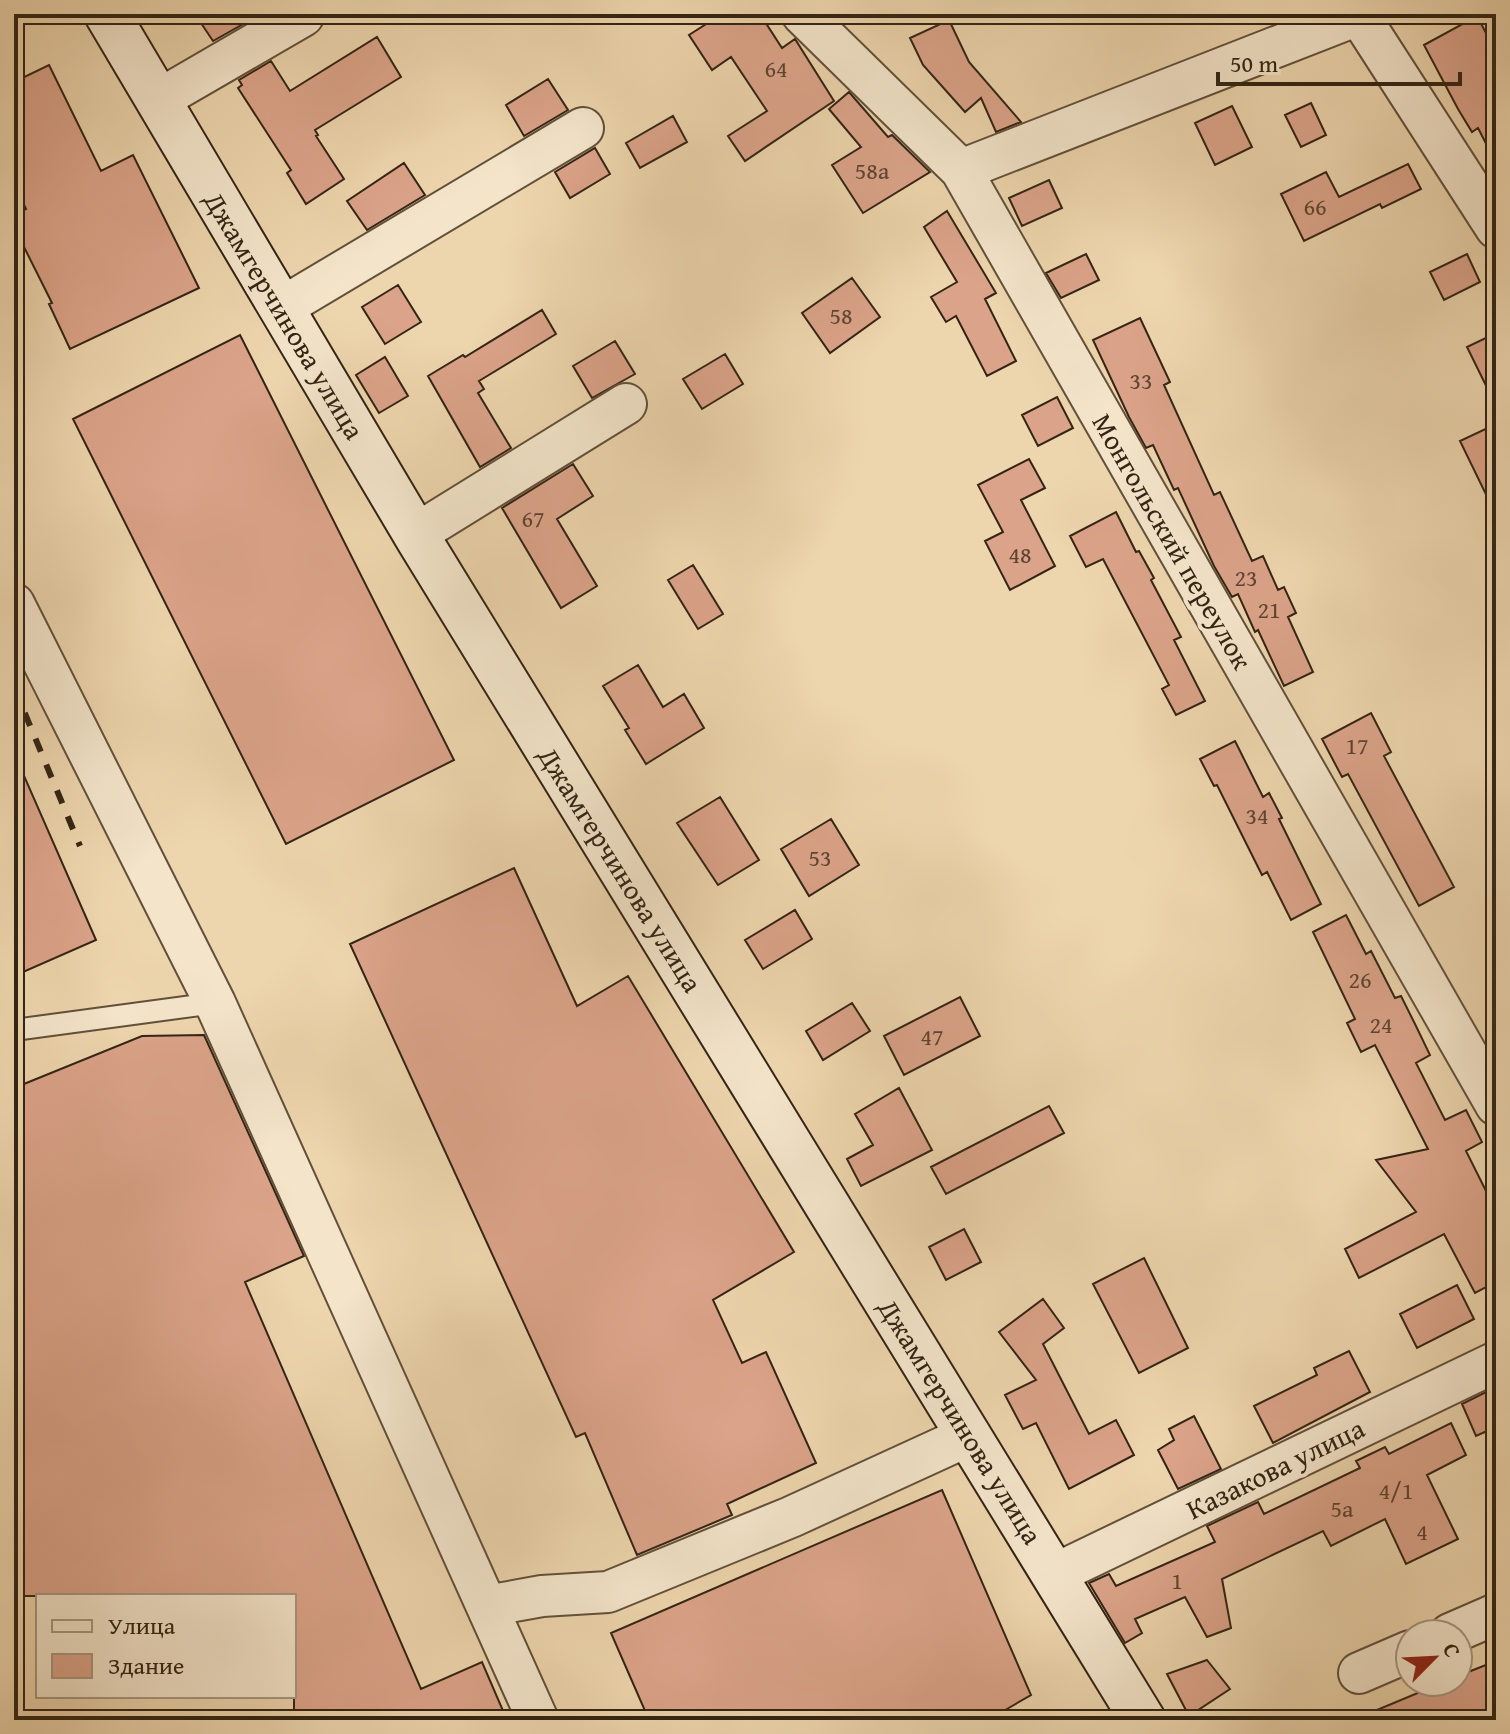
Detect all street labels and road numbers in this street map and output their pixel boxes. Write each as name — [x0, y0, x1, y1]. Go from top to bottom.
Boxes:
street label: Джамгерчинова улица — [194, 182, 376, 447]
street label: Монгольский переулок — [1083, 405, 1263, 677]
street label: Джамгерчинова улица — [528, 737, 714, 1000]
street label: Джамгерчинова улица — [868, 1289, 1054, 1552]
street label: Казакова улица — [1179, 1407, 1372, 1529]

